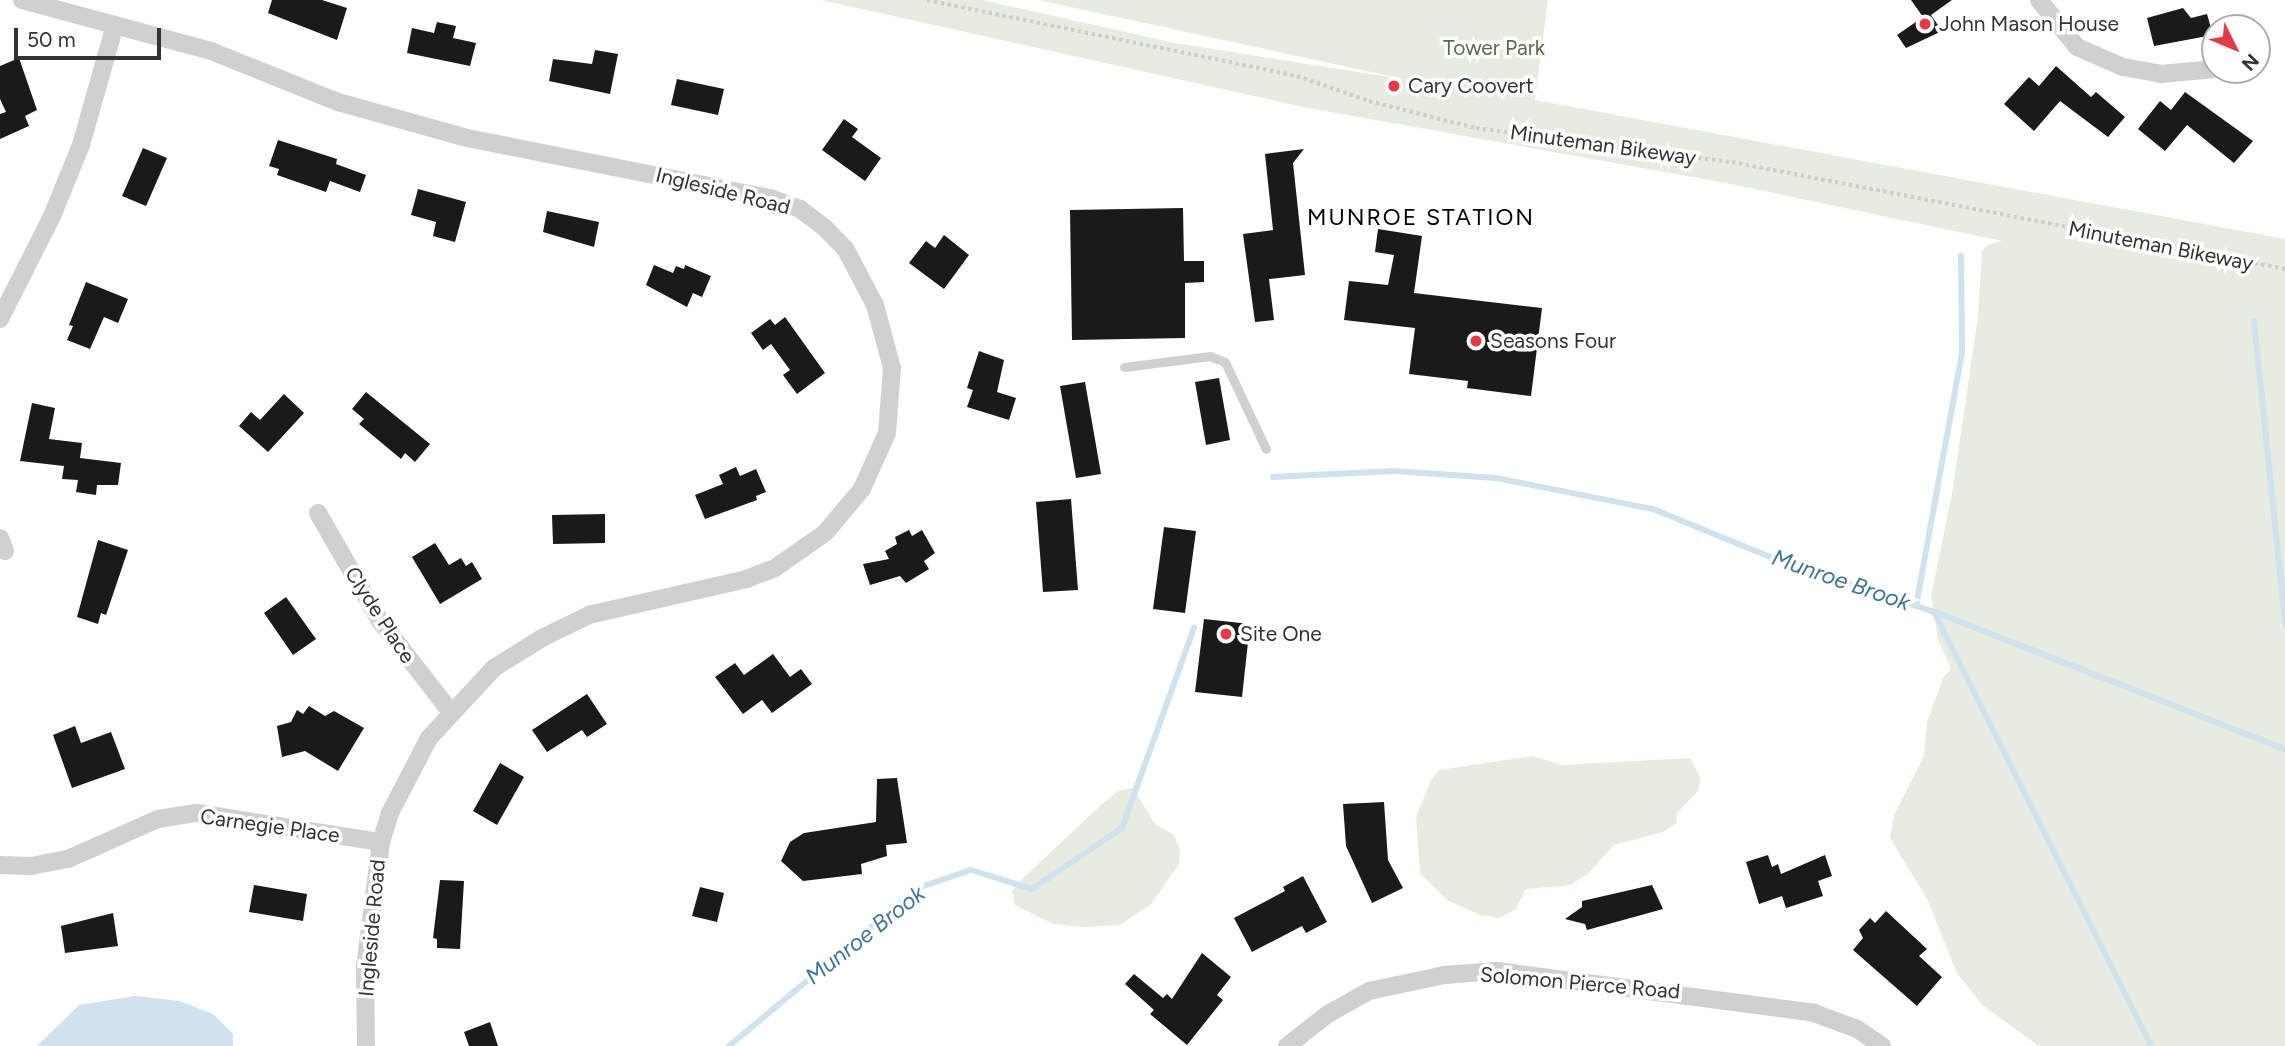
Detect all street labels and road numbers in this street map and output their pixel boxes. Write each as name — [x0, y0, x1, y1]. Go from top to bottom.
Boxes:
street label: Minuteman Bikeway — [1508, 119, 1698, 171]
street label: Ingleside Road — [653, 162, 793, 220]
street label: Minuteman Bikeway — [2067, 216, 2255, 276]
street label: Clyde Place — [340, 562, 420, 668]
street label: Carnegie Place — [199, 804, 341, 848]
street label: Ingleside Road — [353, 858, 391, 998]
street label: Solomon Pierce Road — [1479, 962, 1681, 1004]

